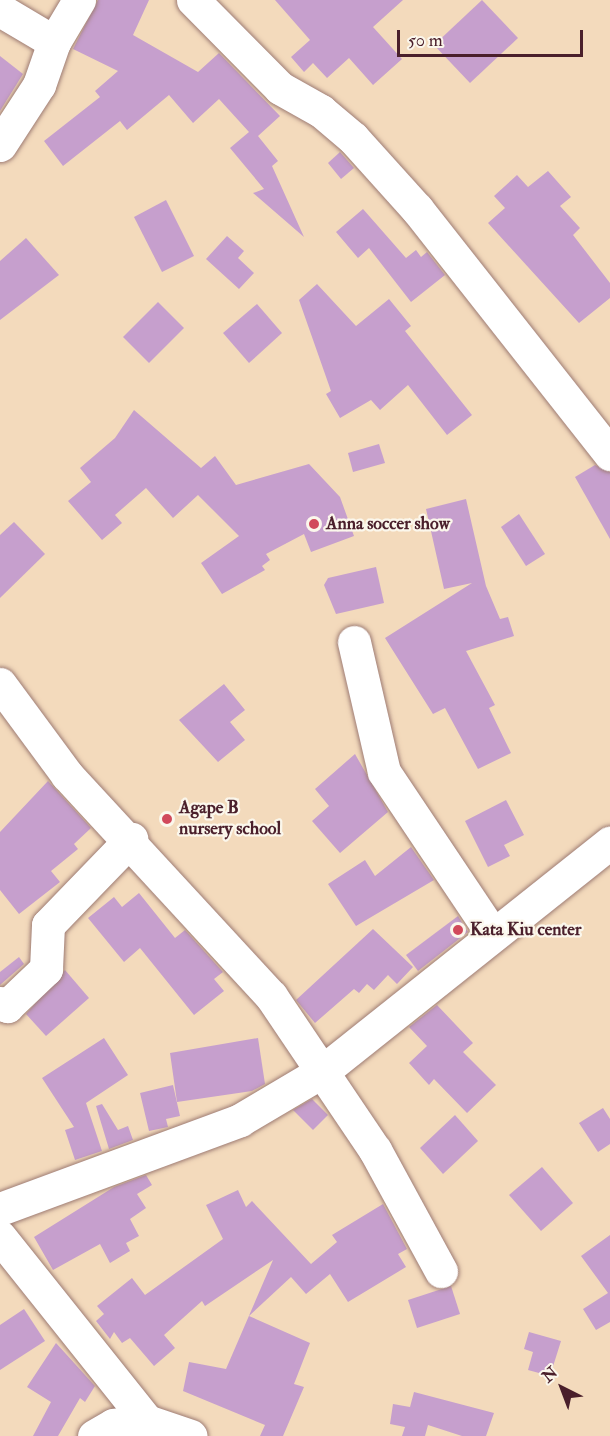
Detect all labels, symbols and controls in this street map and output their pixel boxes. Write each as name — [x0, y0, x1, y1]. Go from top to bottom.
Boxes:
scale bar — [400, 18, 586, 56]
text: 50 m — [408, 29, 443, 52]
place label: Anna soccer show — [326, 513, 450, 535]
marker: Anna soccer show — [307, 517, 321, 531]
place label: Agape B nursery school — [179, 798, 281, 840]
marker: Agape B nursery school — [160, 812, 174, 826]
place label: Kata Kiu center — [470, 919, 581, 941]
marker: Kata Kiu center — [451, 923, 465, 937]
north arrow — [532, 1358, 592, 1418]
text: N — [538, 1362, 562, 1387]

